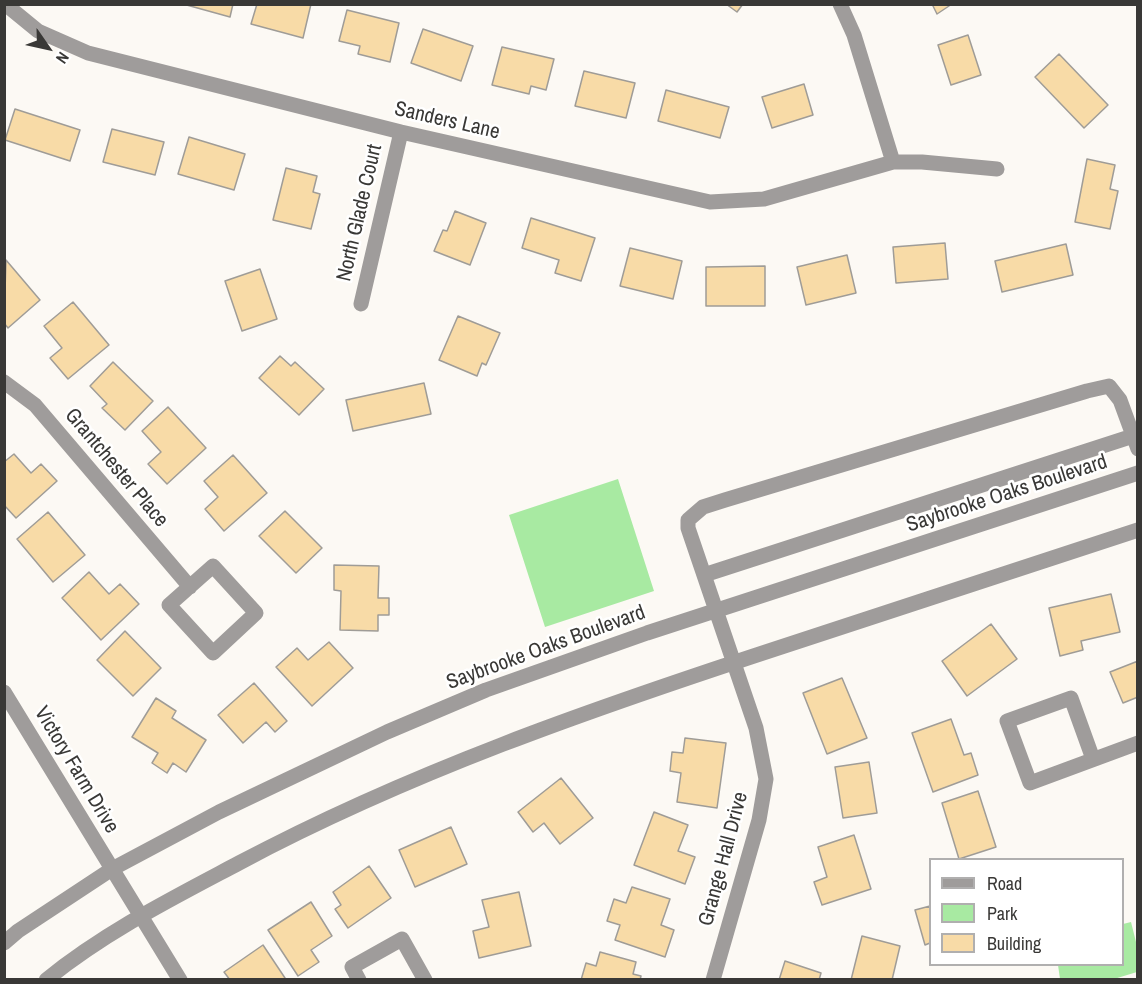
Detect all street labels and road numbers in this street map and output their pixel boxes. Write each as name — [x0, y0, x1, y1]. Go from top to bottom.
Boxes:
street label: Sanders Lane — [392, 97, 502, 145]
street label: North Glade Court — [332, 142, 388, 284]
street label: Grantchester Place — [59, 403, 173, 533]
street label: Saybrooke Oaks Boulevard — [903, 450, 1111, 538]
street label: Saybrooke Oaks Boulevard — [443, 600, 649, 696]
street label: Victory Farm Drive — [28, 702, 124, 838]
street label: Grange Hall Drive — [694, 789, 754, 929]

